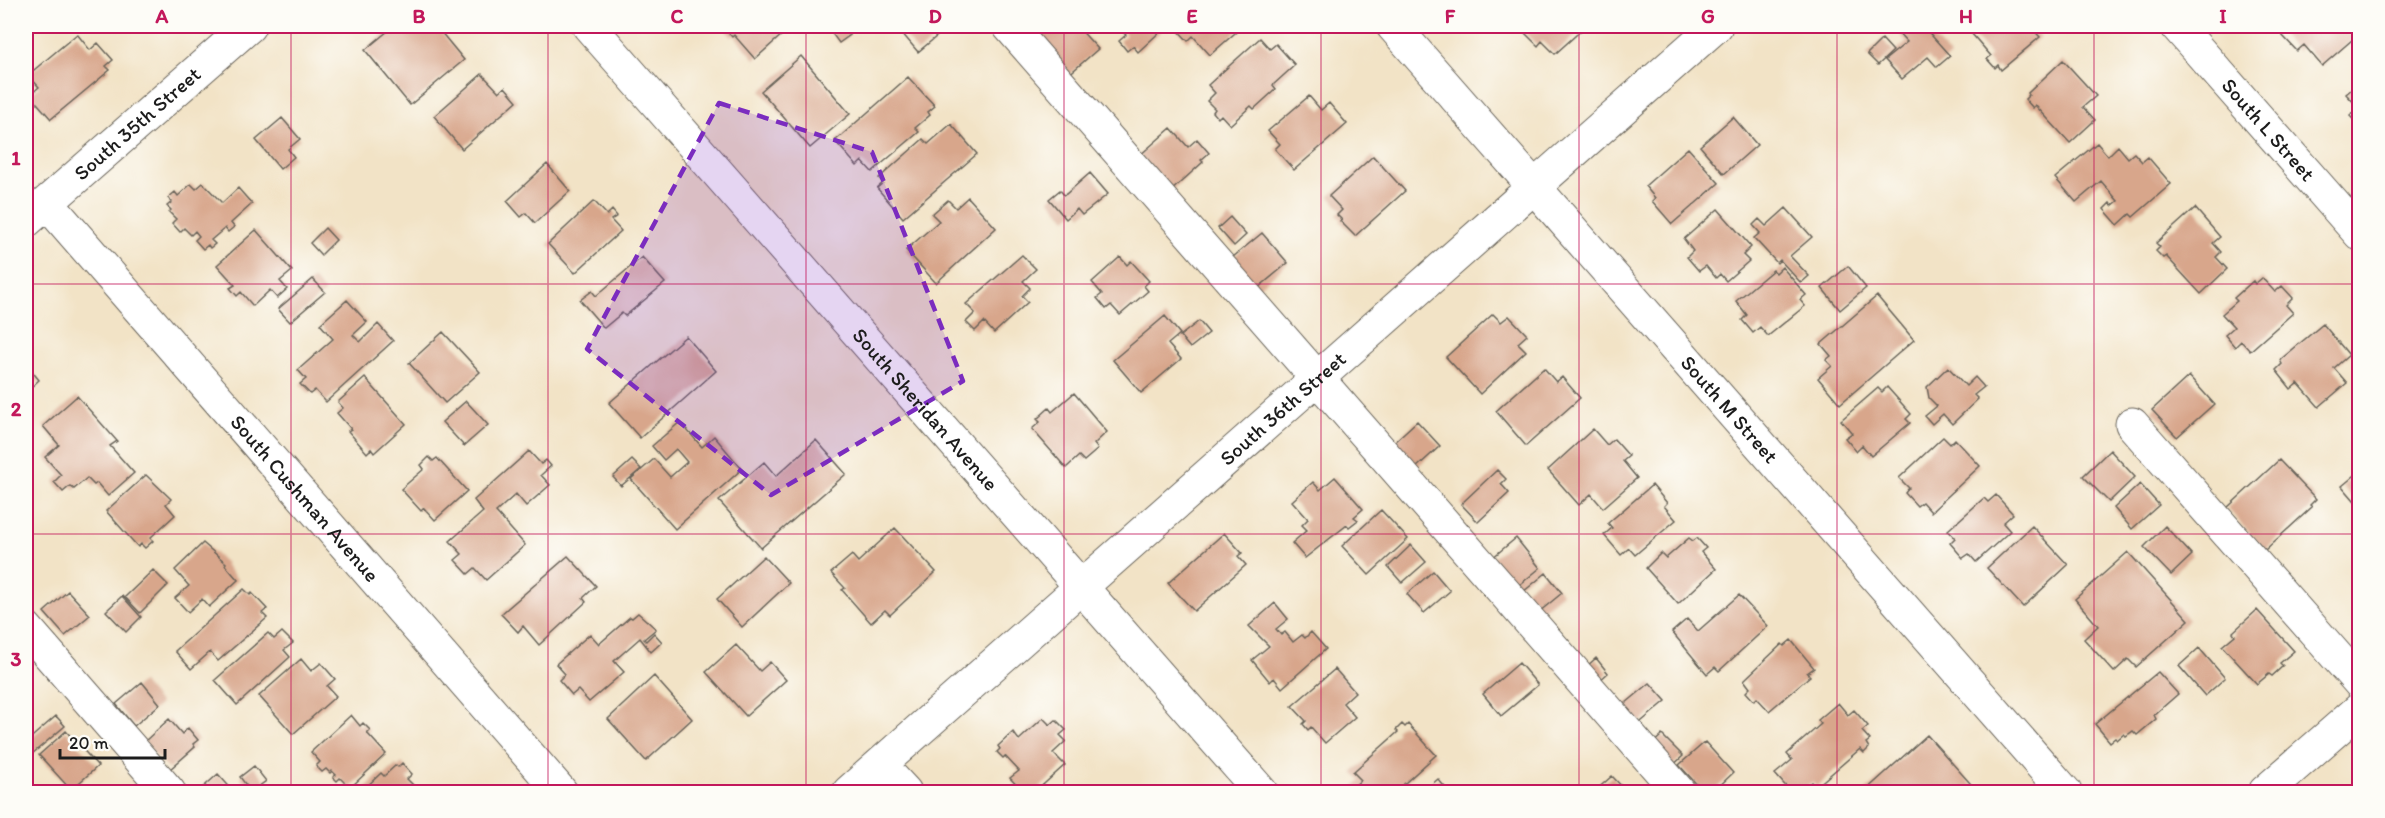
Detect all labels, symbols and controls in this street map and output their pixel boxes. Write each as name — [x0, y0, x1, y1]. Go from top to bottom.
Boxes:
text: A — [155, 4, 169, 28]
text: B — [413, 4, 426, 28]
text: C — [671, 4, 684, 28]
text: D — [928, 4, 942, 28]
text: E — [1186, 4, 1198, 28]
text: F — [1445, 4, 1456, 28]
text: G — [1701, 4, 1715, 28]
text: H — [1959, 4, 1973, 28]
text: I — [2219, 4, 2227, 28]
street label: South 35th Street — [69, 61, 206, 185]
street label: South L Street — [2217, 73, 2321, 186]
text: 1 — [11, 146, 21, 170]
street label: South Sheridan Avenue — [848, 322, 1004, 496]
street label: South 36th Street — [1214, 346, 1351, 471]
street label: South M Street — [1676, 350, 1784, 468]
text: 2 — [11, 397, 22, 421]
street label: South Cushman Avenue — [225, 409, 385, 587]
text: 3 — [11, 647, 22, 671]
scale bar — [60, 722, 165, 760]
text: 20 m — [69, 732, 109, 754]

